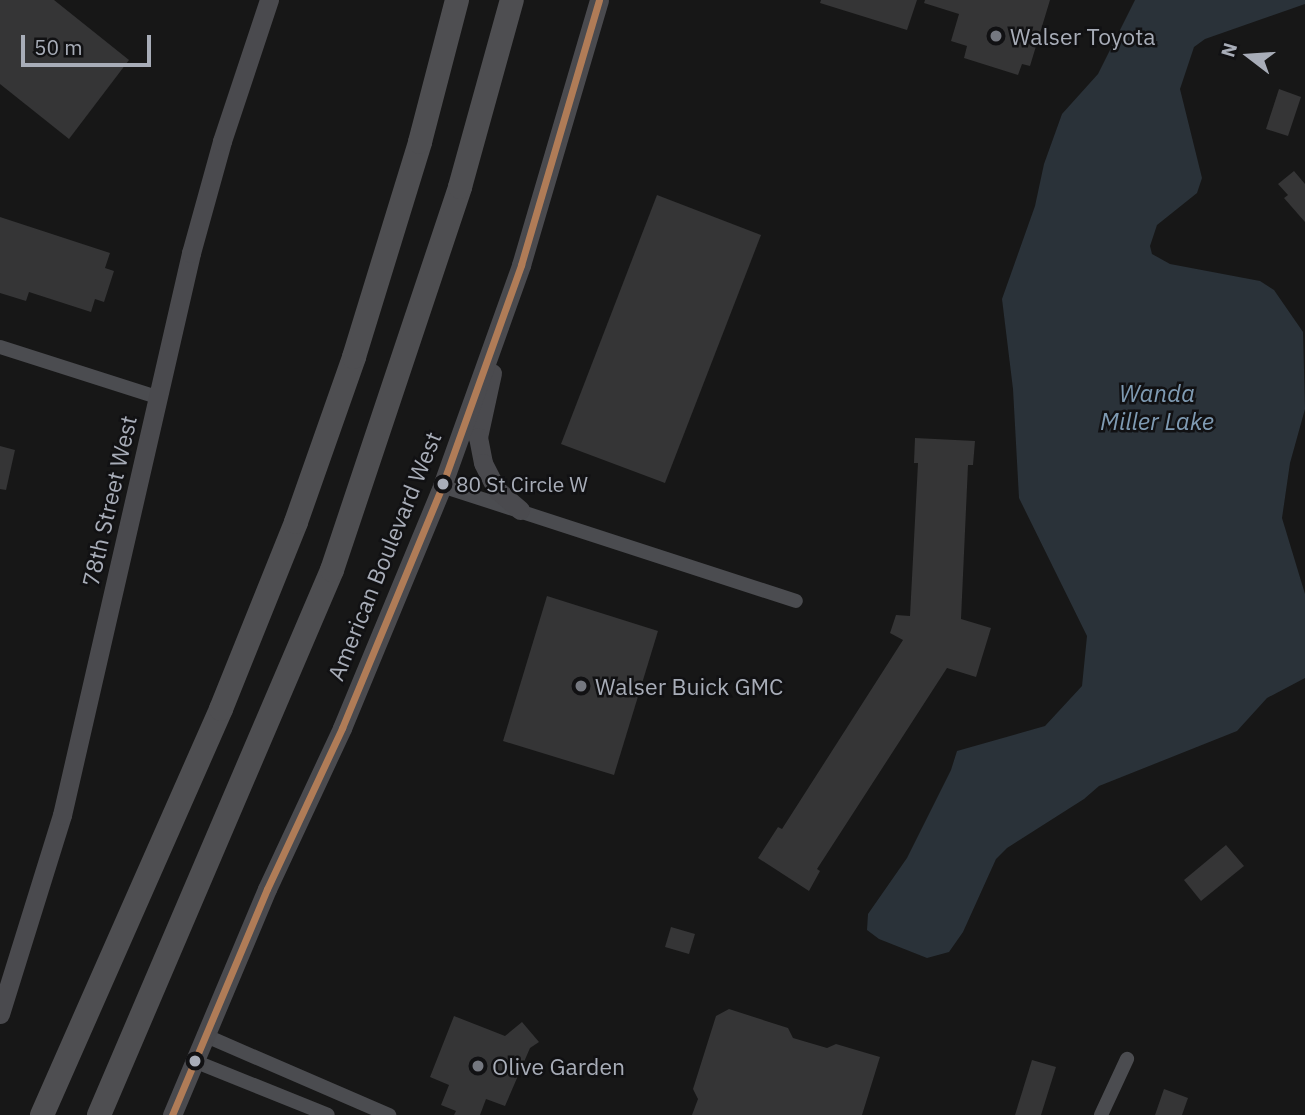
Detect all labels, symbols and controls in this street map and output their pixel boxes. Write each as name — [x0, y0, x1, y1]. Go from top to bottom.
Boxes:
scale bar — [24, 21, 154, 65]
north arrow — [1214, 21, 1284, 91]
place label: Walser Toyota — [1010, 22, 1156, 50]
marker: Walser Toyota — [988, 28, 1004, 44]
text: 50 m — [34, 33, 83, 61]
text: N — [1215, 40, 1242, 60]
water label: Wanda Miller Lake — [1100, 380, 1214, 436]
street label: 78th Street West — [76, 413, 142, 589]
street label: American Boulevard West — [321, 428, 447, 684]
place label: 80 St Circle W — [456, 471, 588, 497]
marker: 80 St Circle W — [436, 477, 450, 491]
place label: Walser Buick GMC — [595, 672, 783, 700]
marker: Walser Buick GMC — [573, 678, 589, 694]
place label: Olive Garden — [492, 1052, 625, 1080]
unlabelled marker — [188, 1054, 202, 1068]
marker: Olive Garden — [470, 1058, 486, 1074]

